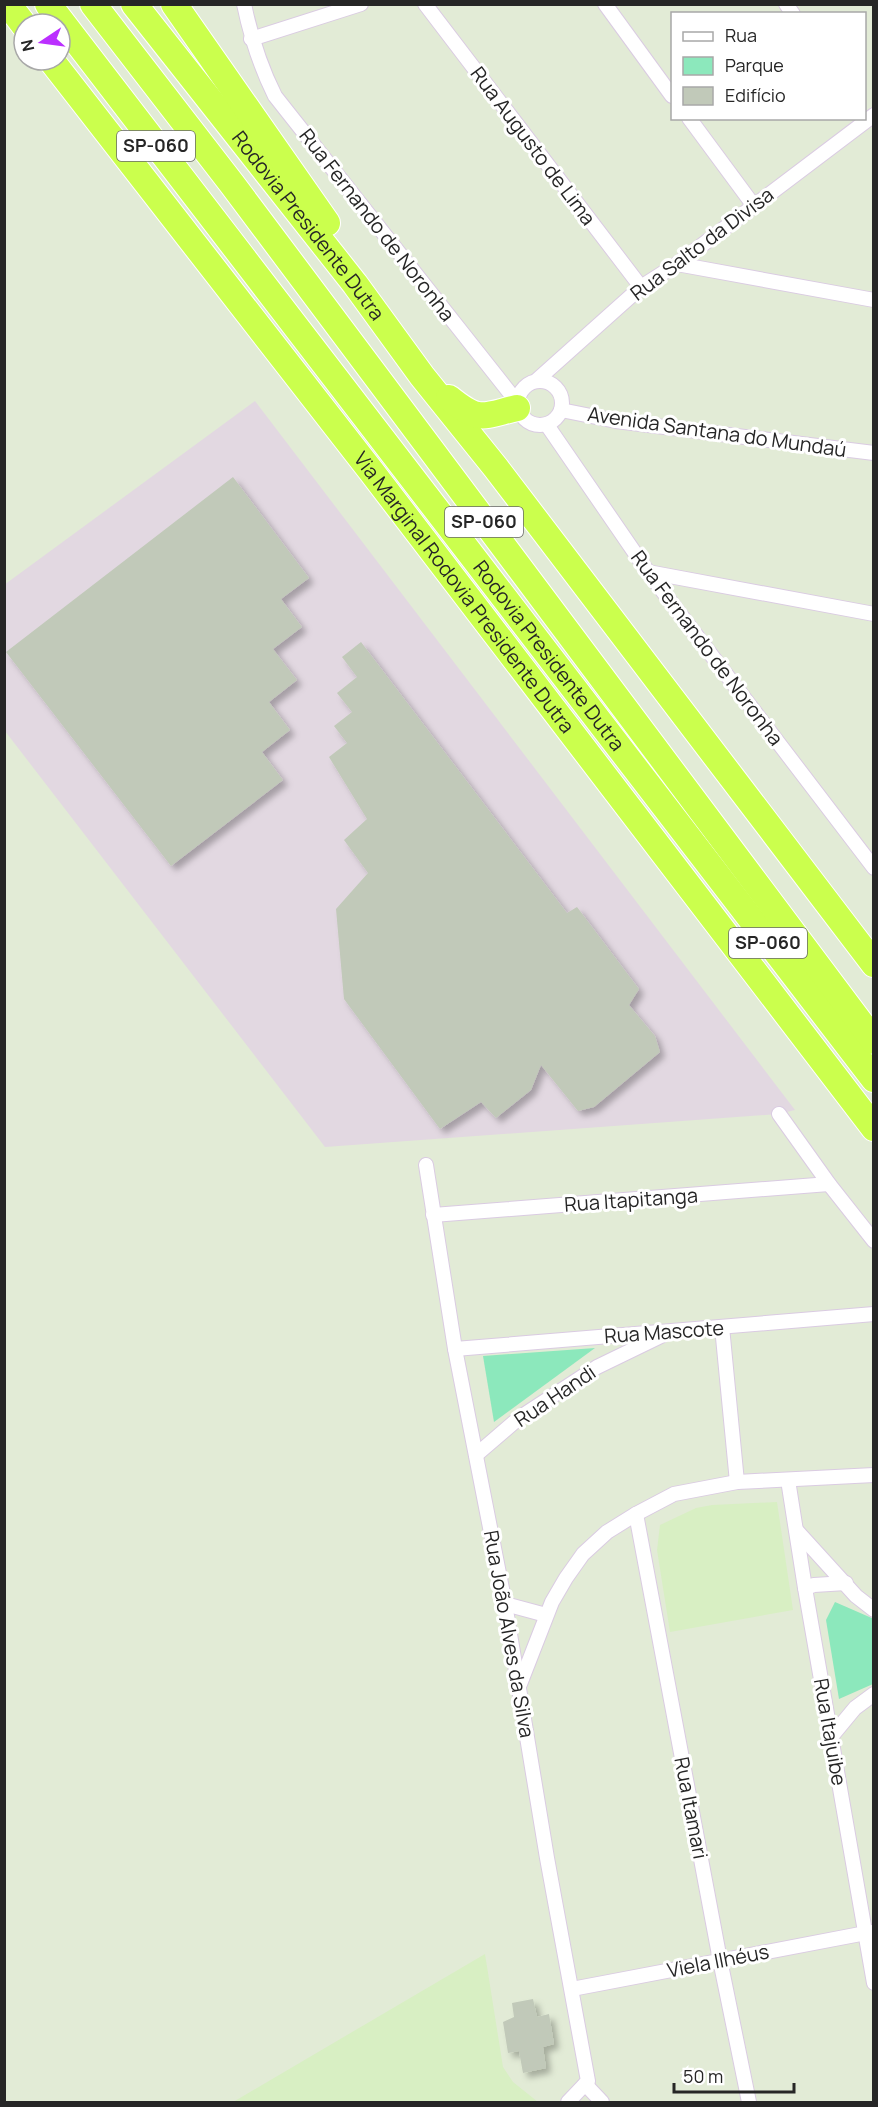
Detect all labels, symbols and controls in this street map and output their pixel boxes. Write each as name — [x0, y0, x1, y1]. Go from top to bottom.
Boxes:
north arrow — [12, 12, 72, 72]
legend — [671, 12, 866, 120]
text: Rua — [725, 23, 757, 47]
text: N — [15, 37, 39, 53]
text: Parque — [725, 53, 784, 77]
street label: Rua Augusto de Lima — [465, 61, 602, 231]
text: Edifício — [725, 83, 786, 107]
street label: Rua Fernando de Noronha — [294, 123, 461, 327]
street label: Rodovia Presidente Dutra — [226, 125, 391, 326]
road number: SP-060 — [117, 131, 195, 161]
street label: Rua Salto da Divisa — [625, 181, 779, 306]
street label: Avenida Santana do Mundaú — [586, 400, 848, 463]
street label: Via Marginal Rodovia Presidente Dutra — [350, 447, 578, 739]
road number: SP-060 — [445, 507, 523, 537]
street label: Rua Fernando de Noronha — [625, 545, 790, 751]
street label: Rodovia Presidente Dutra — [467, 557, 629, 755]
road number: SP-060 — [729, 928, 807, 958]
street label: Rua Itapitanga — [563, 1181, 699, 1218]
street label: Rua Mascote — [603, 1314, 725, 1349]
street label: Rua Handi — [509, 1358, 601, 1433]
street label: Rua João Alves da Silva — [478, 1528, 541, 1740]
street label: Rua Itajuibe — [808, 1676, 853, 1788]
street label: Rua Itamari — [668, 1755, 715, 1861]
street label: Viela Ilhéus — [665, 1937, 771, 1984]
scale bar — [674, 2056, 794, 2094]
text: 50 m — [683, 2064, 723, 2088]

